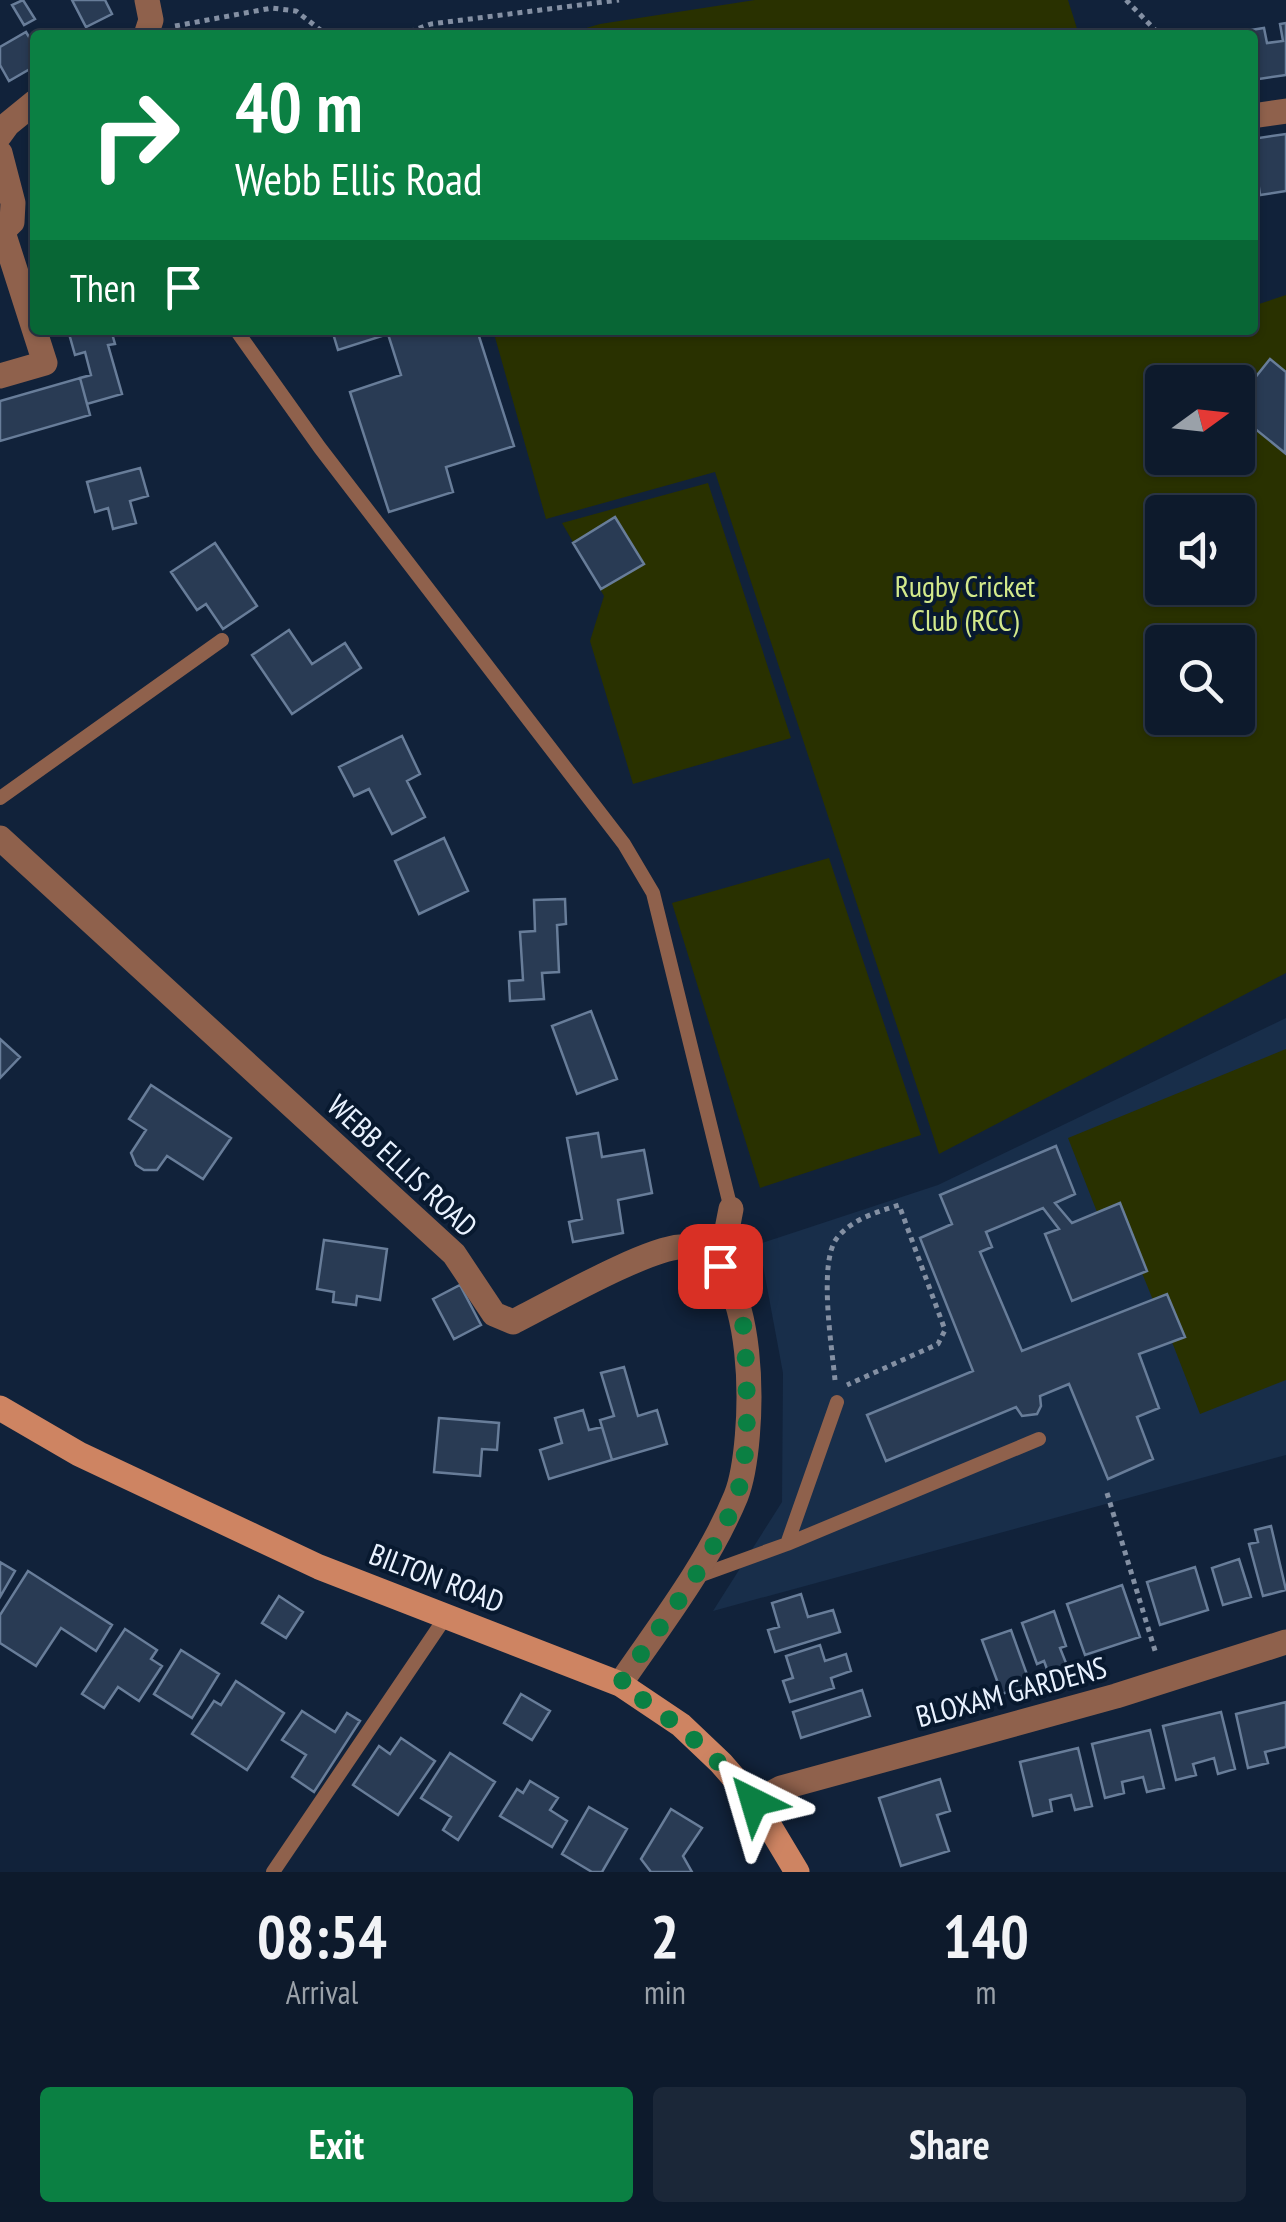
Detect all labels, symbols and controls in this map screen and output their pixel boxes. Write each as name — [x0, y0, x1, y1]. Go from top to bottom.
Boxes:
text: 40 m — [235, 61, 363, 151]
icon: right — [70, 70, 200, 200]
text: Webb Ellis Road — [235, 149, 482, 207]
icon: arrive — [156, 260, 211, 315]
text: Then — [70, 263, 136, 312]
north arrow — [1145, 365, 1255, 475]
map controls — [1145, 365, 1255, 735]
button: sound — [1145, 495, 1255, 605]
park label: Rugby Cricket Club (RCC) — [895, 566, 1036, 639]
button: search — [1145, 625, 1255, 735]
street label: WEBB ELLIS ROAD — [320, 1086, 486, 1244]
pin — [678, 1224, 763, 1309]
icon: arrive — [693, 1239, 748, 1294]
street label: BILTON ROAD — [364, 1533, 510, 1621]
street label: BLOXAM GARDENS — [911, 1647, 1111, 1735]
position arrow — [702, 1750, 806, 1854]
text: 08:54 — [257, 1897, 387, 1975]
text: 2 — [651, 1897, 679, 1975]
text: 140 — [943, 1897, 1029, 1975]
text: Arrival — [286, 1971, 358, 2013]
text: min — [644, 1971, 686, 2013]
text: m — [975, 1971, 996, 2013]
button: Exit — [40, 2087, 633, 2202]
button: Share — [653, 2087, 1246, 2202]

